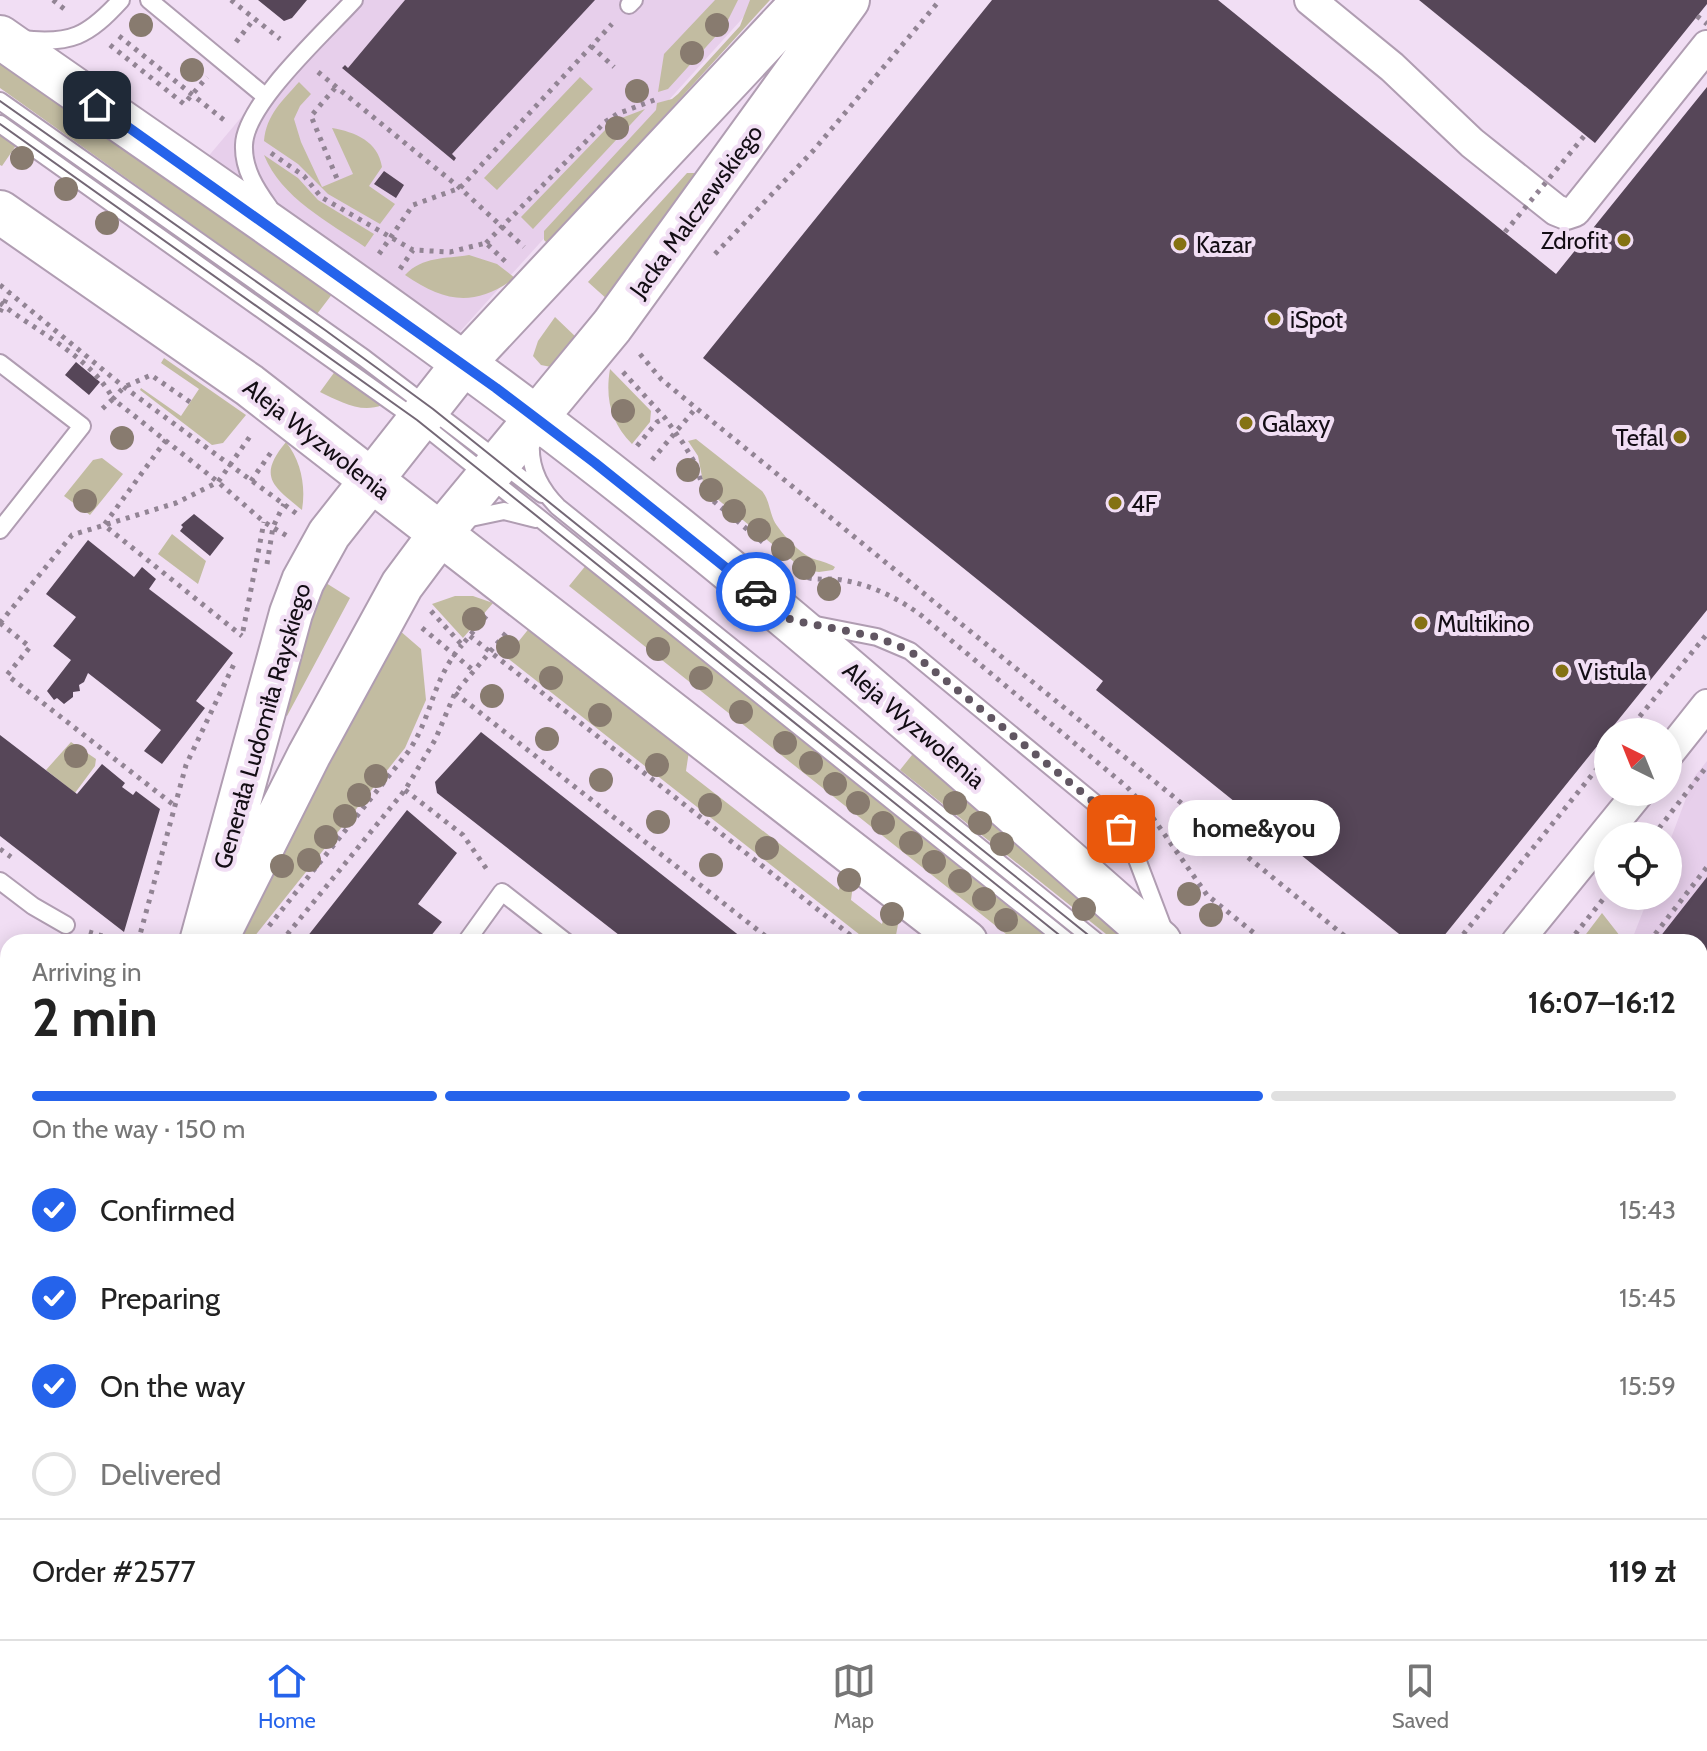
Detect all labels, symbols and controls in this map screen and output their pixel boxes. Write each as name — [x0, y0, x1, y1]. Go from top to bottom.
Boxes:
pin — [63, 71, 131, 139]
icon: home — [75, 83, 119, 127]
street label: Jacka Malczewskiego — [623, 119, 769, 304]
place label: Zdrofit — [1541, 226, 1608, 255]
place label: Kazar — [1196, 230, 1252, 259]
marker: Zdrofit — [1615, 231, 1633, 249]
marker: Kazar — [1171, 235, 1189, 253]
place label: iSpot — [1290, 305, 1343, 334]
marker: iSpot — [1265, 310, 1283, 328]
street label: Aleja Wyzwolenia — [238, 373, 397, 506]
place label: Galaxy — [1262, 409, 1330, 438]
marker: Galaxy — [1237, 414, 1255, 432]
place label: Tefal — [1616, 423, 1664, 452]
marker: Tefal — [1671, 428, 1689, 446]
place label: 4F — [1131, 489, 1158, 518]
marker: 4F — [1106, 494, 1124, 512]
courier — [716, 552, 796, 632]
icon: car — [734, 570, 778, 614]
street label: Generała Ludomiła Rayskiego — [207, 580, 317, 872]
place label: Multikino — [1437, 609, 1530, 638]
marker: Multikino — [1412, 614, 1430, 632]
street label: Aleja Wyzwolenia — [837, 655, 991, 795]
place label: Vistula — [1578, 657, 1647, 686]
marker: Vistula — [1553, 662, 1571, 680]
north arrow — [1594, 718, 1682, 806]
map controls — [1594, 718, 1682, 910]
pin — [1087, 795, 1155, 863]
callout: home&you — [1169, 801, 1341, 857]
icon: bag — [1099, 807, 1143, 851]
text: home&you — [1192, 812, 1316, 844]
button: locate — [1594, 822, 1682, 910]
text: Arriving in — [32, 956, 142, 988]
text: 16:07–16:12 — [1528, 984, 1676, 1021]
text: 2 min — [32, 986, 158, 1049]
text: On the way · 150 m — [32, 1113, 245, 1145]
icon: check — [32, 1188, 76, 1232]
text: Confirmed — [100, 1192, 235, 1229]
text: 15:43 — [1619, 1194, 1676, 1226]
icon: check — [32, 1276, 76, 1320]
text: Preparing — [100, 1280, 220, 1317]
text: 15:45 — [1619, 1282, 1676, 1314]
icon: check — [32, 1364, 76, 1408]
text: On the way — [100, 1368, 245, 1405]
text: 15:59 — [1619, 1370, 1676, 1402]
text: Delivered — [100, 1456, 221, 1493]
text: Order #2577 — [32, 1553, 195, 1590]
text: 119 zł — [1608, 1553, 1676, 1590]
tab: Home — [258, 1659, 316, 1734]
tab: Map — [832, 1659, 876, 1734]
tab: Saved — [1392, 1659, 1449, 1734]

